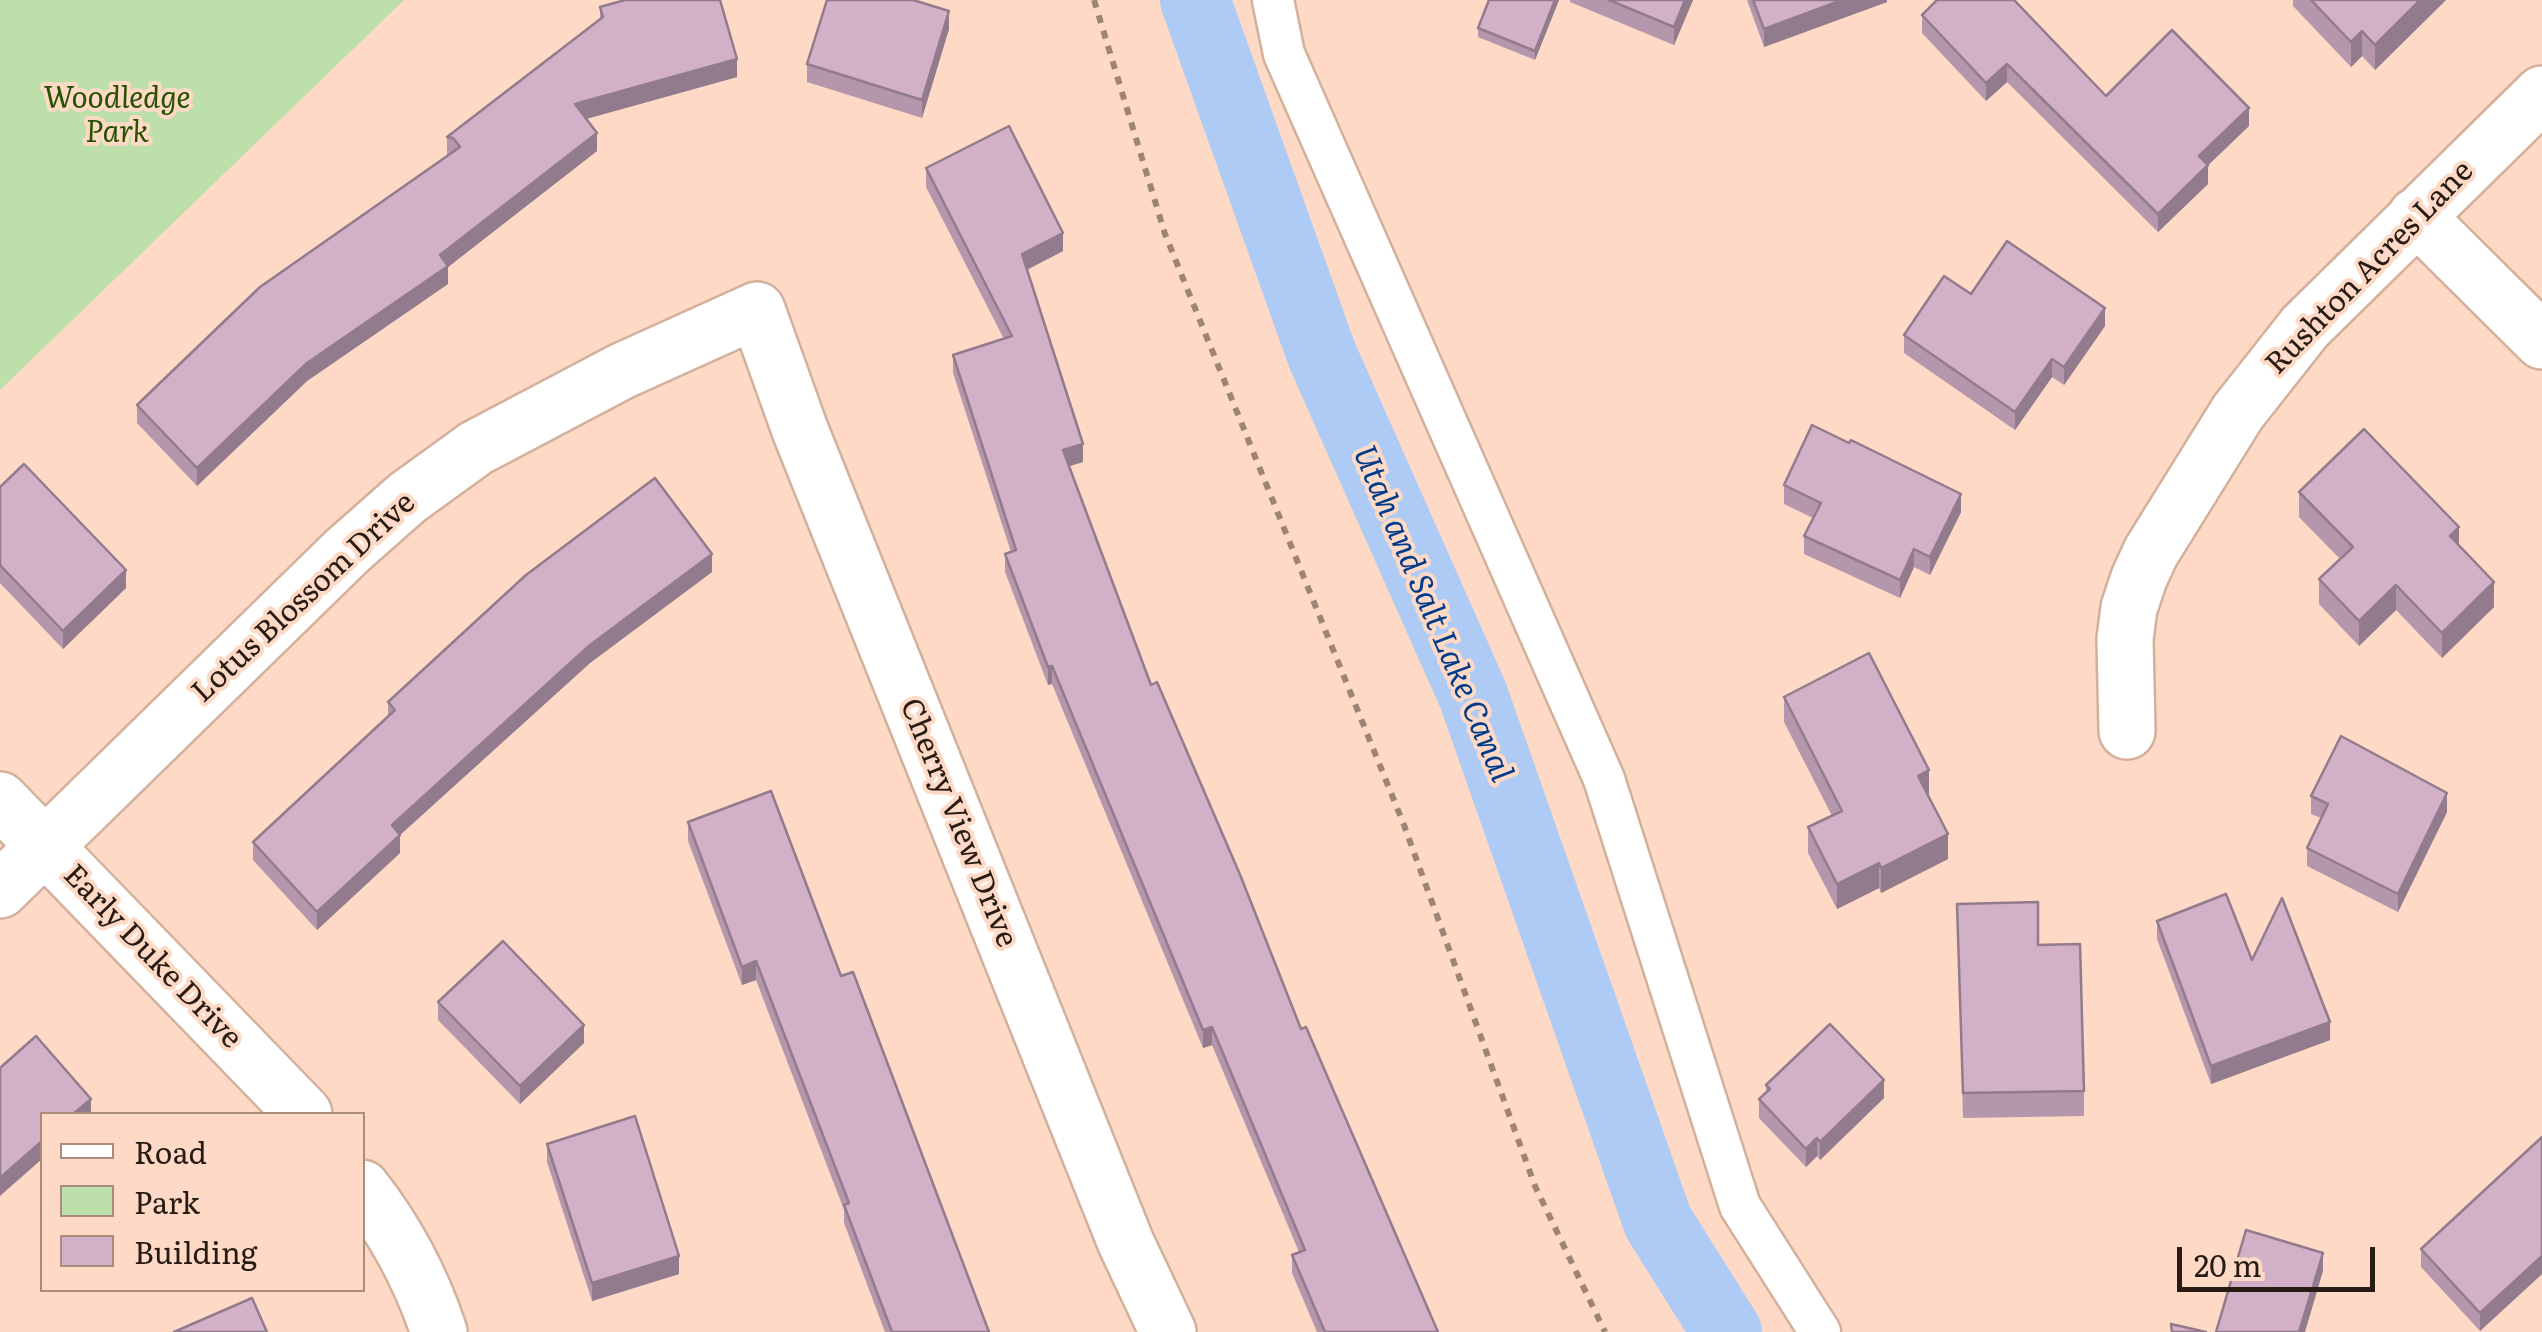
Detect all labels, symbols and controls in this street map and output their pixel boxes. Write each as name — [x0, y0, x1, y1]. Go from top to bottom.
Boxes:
park label: Woodledge Park — [43, 81, 191, 152]
street label: Rushton Acres Lane — [2259, 154, 2481, 382]
water label: Utah and Salt Lake Canal — [1344, 440, 1520, 788]
street label: Lotus Blossom Drive — [185, 485, 423, 711]
street label: Cherry View Drive — [892, 693, 1024, 953]
street label: Early Duke Drive — [55, 858, 249, 1056]
legend — [40, 1112, 365, 1292]
text: Road — [134, 1129, 207, 1173]
text: Park — [134, 1179, 200, 1223]
scale bar — [2182, 1227, 2380, 1289]
text: Building — [134, 1229, 258, 1273]
text: 20 m — [2194, 1242, 2262, 1286]

